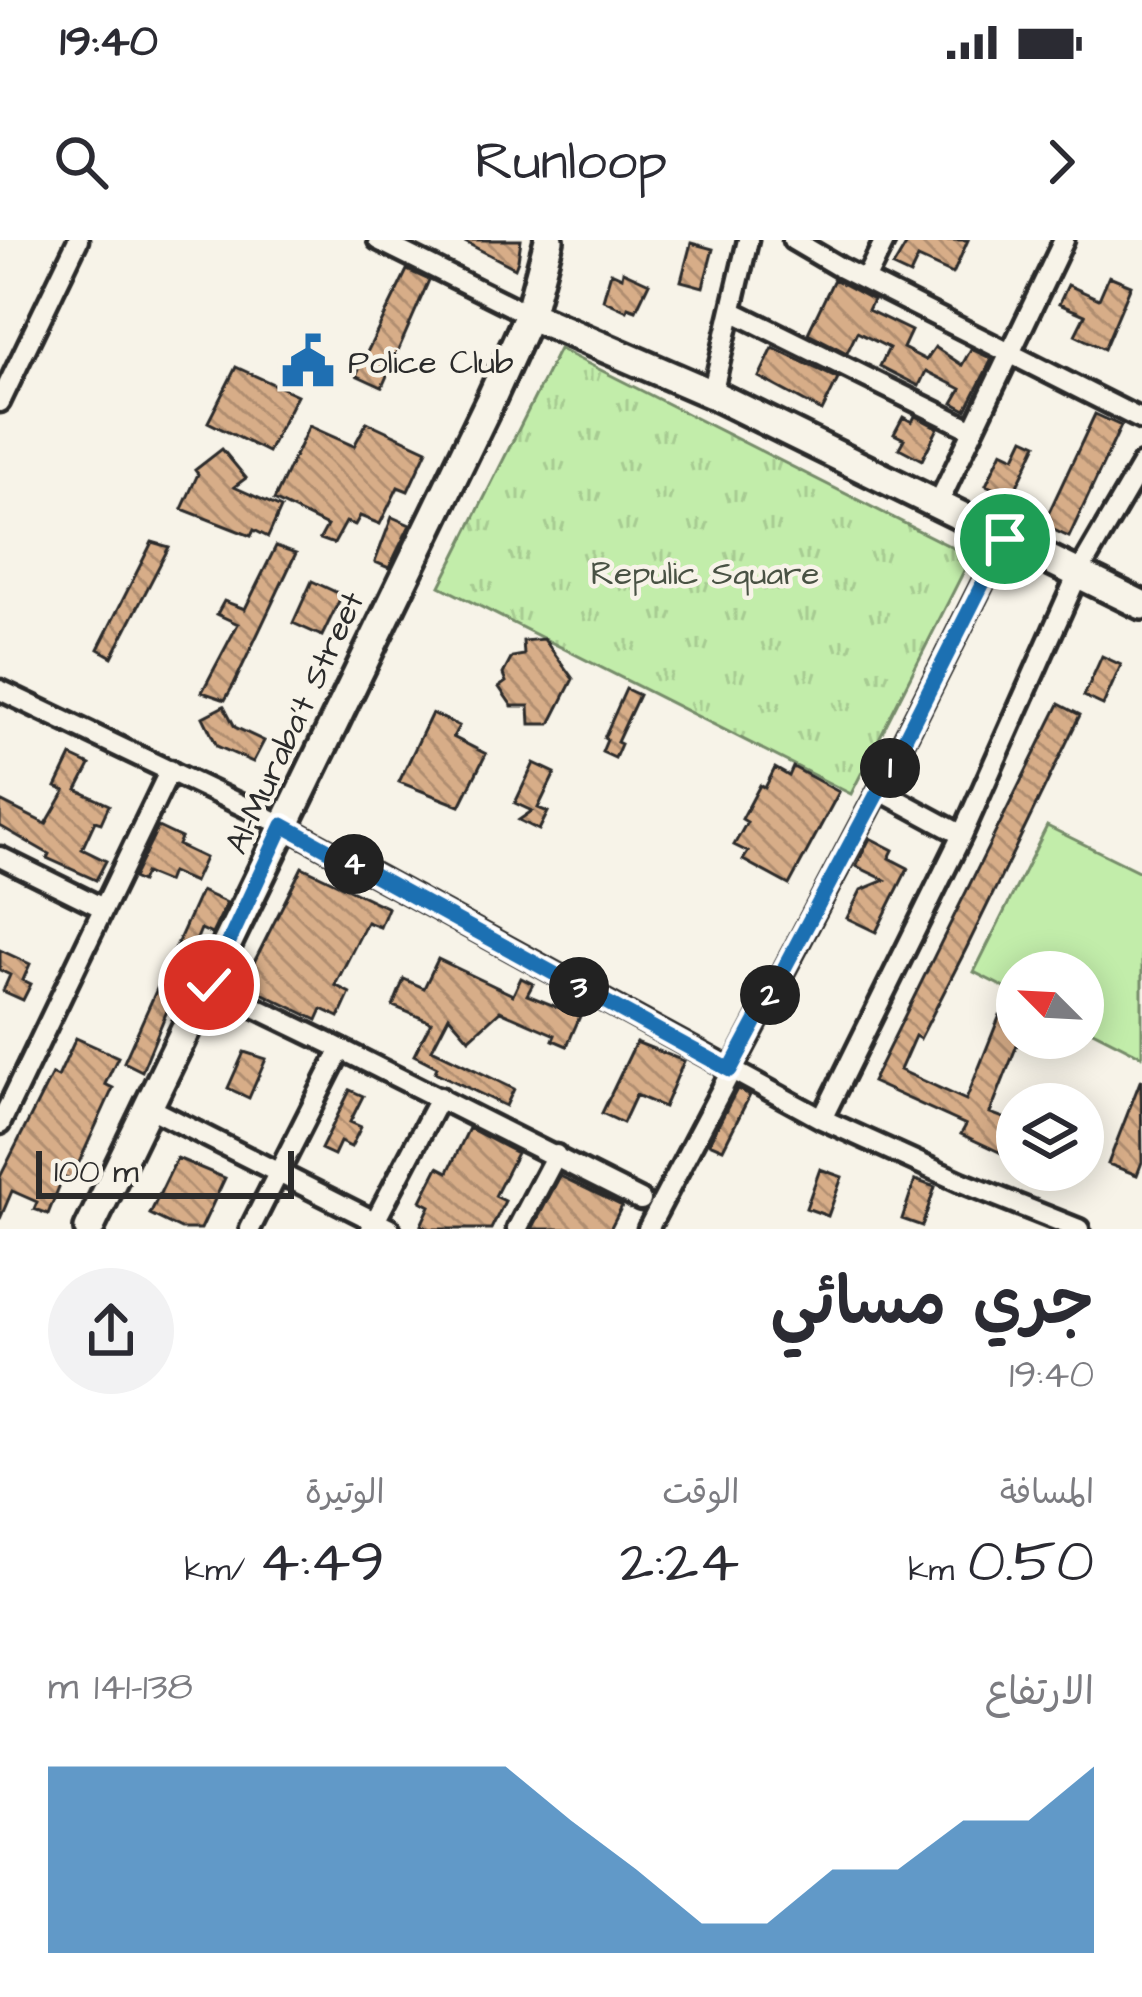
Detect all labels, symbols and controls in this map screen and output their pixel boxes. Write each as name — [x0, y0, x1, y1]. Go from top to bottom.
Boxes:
text: 19:40 — [60, 11, 158, 73]
text: Runloop — [475, 125, 667, 200]
icon: search — [48, 129, 114, 195]
icon: forward — [1028, 129, 1094, 195]
public building icon: Police Club — [279, 332, 337, 390]
place label: Police Club — [348, 340, 514, 386]
pin — [954, 488, 1056, 590]
icon: arrive — [972, 506, 1038, 572]
park label: Repulic Square — [591, 551, 819, 597]
street label: Al-Muraba't Street — [214, 584, 376, 862]
pin: 1 — [860, 738, 920, 798]
text: 1 — [888, 745, 892, 791]
pin: 4 — [324, 834, 384, 894]
text: 4 — [343, 841, 365, 887]
pin — [158, 934, 260, 1036]
north arrow — [996, 951, 1104, 1059]
map controls — [996, 951, 1104, 1191]
icon: check — [176, 952, 242, 1018]
pin: 3 — [549, 957, 609, 1017]
text: 3 — [571, 964, 587, 1010]
pin: 2 — [740, 965, 800, 1025]
text: 2 — [761, 972, 779, 1018]
button: layers — [996, 1083, 1104, 1191]
scale bar — [36, 1145, 294, 1198]
text: 100 m — [54, 1149, 139, 1195]
text: جري مسائي — [770, 1258, 1094, 1350]
button: share — [48, 1268, 174, 1394]
text: 19:40 — [1009, 1349, 1094, 1403]
text: الوتيرة — [305, 1470, 385, 1516]
text: الوقت — [662, 1470, 739, 1516]
text: المسافة — [1000, 1470, 1094, 1516]
text: 4:49 — [259, 1521, 385, 1604]
text: 2:24 — [620, 1521, 739, 1604]
text: 0.50 — [967, 1521, 1094, 1604]
text: /km — [185, 1547, 259, 1593]
text: km — [908, 1547, 967, 1593]
text: 138–141 m — [48, 1661, 193, 1715]
text: الارتفاع — [985, 1666, 1094, 1720]

